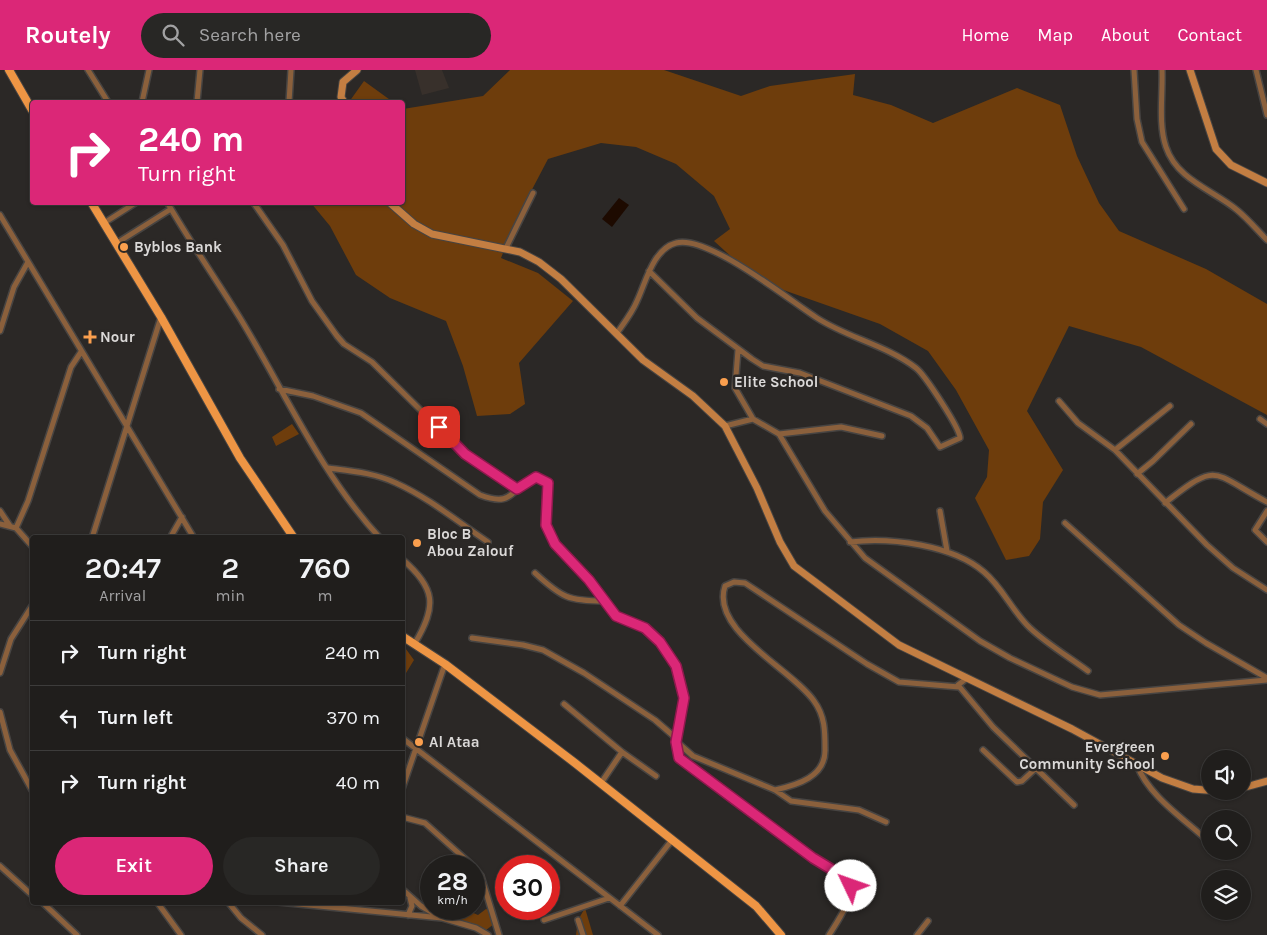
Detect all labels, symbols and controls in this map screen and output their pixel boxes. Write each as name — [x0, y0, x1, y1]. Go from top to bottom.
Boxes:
search box — [141, 13, 491, 58]
text: Routely — [25, 21, 111, 49]
icon: search — [159, 21, 187, 49]
text: Search here — [199, 24, 301, 46]
text: Home — [961, 24, 1009, 46]
text: Map — [1037, 24, 1073, 46]
text: About — [1101, 24, 1150, 46]
text: Contact — [1178, 24, 1242, 46]
text: 240 m — [138, 119, 244, 160]
icon: right — [55, 120, 120, 185]
text: Turn right — [138, 161, 236, 187]
place label: Byblos Bank — [134, 238, 222, 256]
marker: Byblos Bank — [118, 241, 130, 253]
place label: Nour — [100, 328, 135, 346]
marker: Nour — [84, 331, 96, 343]
place label: Elite School — [734, 373, 818, 391]
marker: Elite School — [718, 376, 730, 388]
pin — [418, 406, 460, 448]
icon: arrive — [425, 413, 453, 441]
place label: Bloc B Abou Zalouf — [427, 525, 514, 560]
marker: Bloc B Abou Zalouf — [411, 537, 423, 549]
text: 20:47 — [84, 550, 161, 586]
text: 2 — [221, 550, 239, 586]
text: 760 — [299, 550, 351, 586]
text: Arrival — [99, 586, 146, 605]
text: min — [215, 586, 245, 605]
text: m — [317, 586, 332, 605]
icon: right — [55, 639, 83, 667]
text: Turn right — [98, 642, 187, 664]
text: 240 m — [325, 642, 380, 664]
icon: left — [55, 704, 83, 732]
text: Turn left — [98, 707, 173, 729]
text: 370 m — [326, 707, 380, 729]
place label: Al Ataa — [429, 733, 480, 751]
marker: Al Ataa — [413, 736, 425, 748]
place label: Evergreen Community School — [1019, 738, 1155, 773]
marker: Evergreen Community School — [1159, 750, 1171, 762]
map controls — [1201, 750, 1251, 920]
button: sound — [1201, 750, 1251, 800]
icon: right — [55, 769, 83, 797]
text: Turn right — [98, 772, 187, 794]
text: 40 m — [336, 772, 380, 794]
button: search — [1201, 810, 1251, 860]
button: Exit — [55, 837, 213, 895]
button: Share — [223, 837, 380, 895]
speed limit sign: 30 — [495, 855, 560, 920]
position arrow — [824, 859, 876, 911]
text: 28 — [437, 867, 468, 896]
button: layers — [1201, 870, 1251, 920]
text: km/h — [437, 893, 468, 907]

